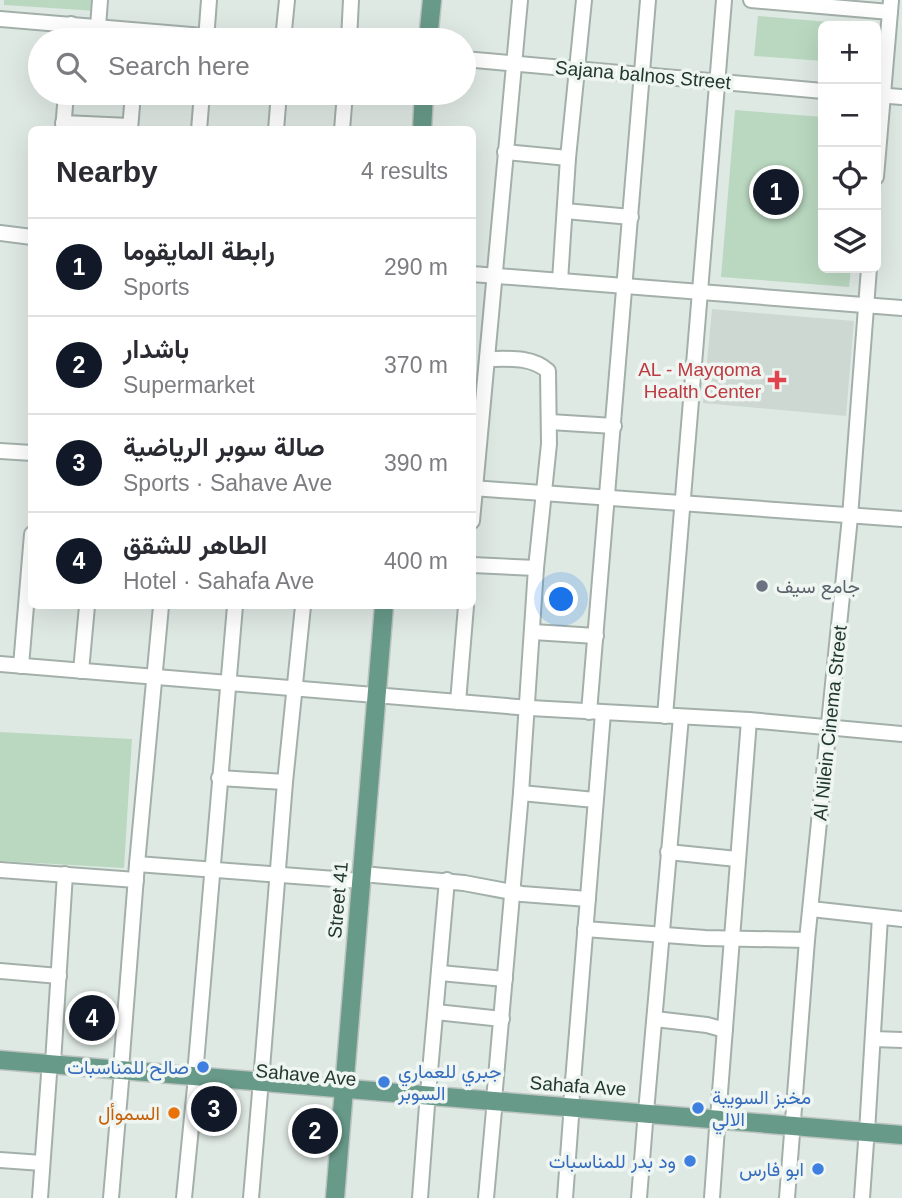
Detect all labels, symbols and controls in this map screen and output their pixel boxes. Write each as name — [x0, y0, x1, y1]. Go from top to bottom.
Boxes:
map controls — [818, 21, 881, 273]
button: + — [818, 21, 881, 84]
search box — [28, 28, 476, 105]
icon: search — [52, 48, 90, 86]
text: Search here — [108, 51, 250, 81]
street label: Sajana balnos Street — [554, 57, 732, 93]
button: − — [818, 84, 881, 147]
button: locate — [818, 147, 881, 210]
text: Nearby — [56, 155, 158, 188]
text: 4 results — [361, 158, 448, 184]
pin: 1 — [753, 166, 799, 218]
button: layers — [818, 210, 881, 273]
text: رابطة المايقوما — [123, 236, 275, 266]
text: 1 — [73, 254, 85, 280]
text: 290 m — [384, 254, 448, 280]
text: Sports — [123, 274, 189, 300]
text: باشدار — [123, 334, 189, 364]
text: 2 — [73, 352, 85, 378]
text: 370 m — [384, 352, 448, 378]
place label: AL - Mayqoma Health Center — [638, 359, 762, 402]
marker: AL - Mayqoma Health Center — [767, 370, 787, 390]
text: Supermarket — [123, 372, 255, 398]
text: صالة سوبر الرياضية — [123, 432, 325, 462]
text: 3 — [73, 450, 85, 476]
text: 390 m — [384, 450, 448, 476]
text: Sports · Sahave Ave — [123, 470, 332, 496]
text: الطاهر للشقق — [123, 530, 267, 560]
text: 4 — [73, 548, 85, 574]
text: 400 m — [384, 548, 448, 574]
text: Hotel · Sahafa Ave — [123, 568, 314, 594]
place label: جامع سيف — [776, 576, 860, 600]
marker: جامع سيف — [754, 578, 770, 594]
your location — [544, 582, 578, 616]
street label: Al Nilein Cinema Street — [809, 624, 851, 822]
street label: Street 41 — [324, 861, 352, 939]
pin: 4 — [69, 992, 115, 1044]
place label: صالح للمناسبات — [67, 1057, 189, 1081]
marker: صالح للمناسبات — [195, 1059, 211, 1075]
street label: Sahave Ave — [255, 1060, 357, 1090]
place label: جبري للعماري السوبر — [397, 1061, 502, 1105]
street label: Sahafa Ave — [529, 1072, 627, 1100]
marker: جبري للعماري السوبر — [376, 1074, 392, 1090]
pin: 3 — [191, 1083, 237, 1135]
place label: مخبز السويبة الالي — [712, 1087, 811, 1135]
marker: مخبز السويبة الالي — [690, 1100, 706, 1116]
place label: السموأل — [98, 1103, 160, 1125]
marker: السموأل — [166, 1105, 182, 1121]
pin: 2 — [292, 1105, 338, 1157]
place label: ود بدر للمناسبات — [549, 1151, 676, 1173]
marker: ود بدر للمناسبات — [682, 1153, 698, 1169]
place label: ابو فارس — [739, 1159, 804, 1181]
marker: ابو فارس — [810, 1161, 826, 1177]

